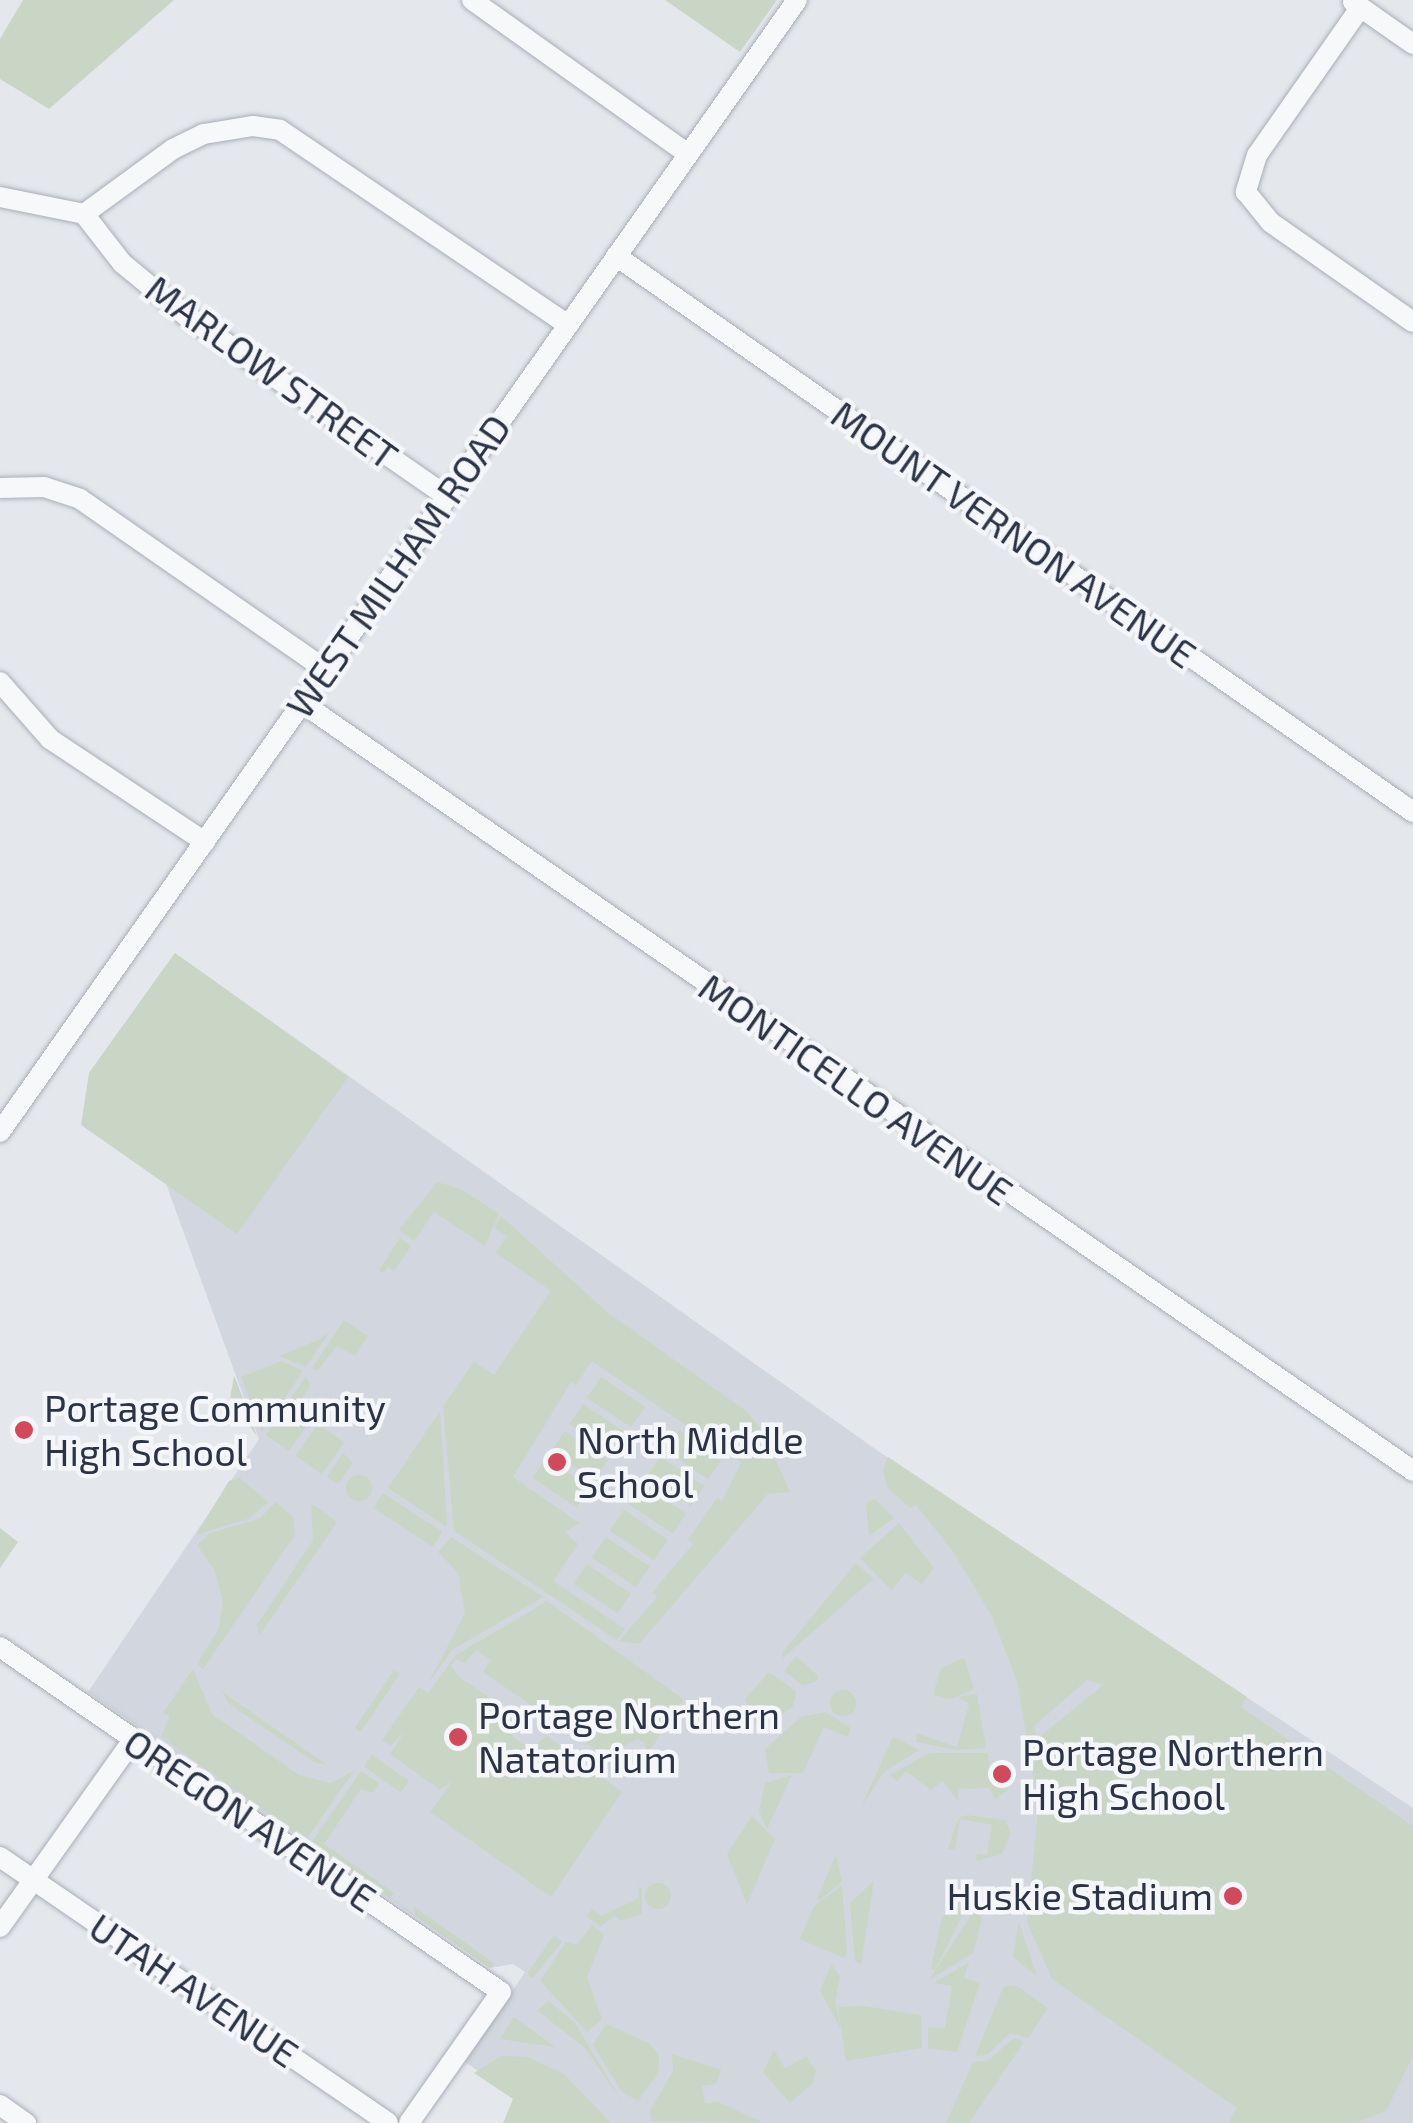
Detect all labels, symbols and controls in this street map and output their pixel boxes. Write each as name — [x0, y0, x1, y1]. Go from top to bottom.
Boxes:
street label: MARLOW STREET — [137, 265, 407, 479]
street label: MOUNT VERNON AVENUE — [822, 390, 1206, 678]
street label: WEST MILHAM ROAD — [276, 405, 520, 727]
street label: MONTICELLO AVENUE — [690, 963, 1022, 1215]
place label: Portage Community High School — [44, 1385, 386, 1475]
place label: North Middle School — [577, 1417, 804, 1506]
marker: Portage Community High School — [13, 1419, 35, 1441]
marker: North Middle School — [546, 1451, 568, 1473]
place label: Portage Northern Natatorium — [478, 1692, 780, 1782]
street label: OREGON AVENUE — [115, 1719, 385, 1921]
marker: Portage Northern Natatorium — [447, 1726, 469, 1748]
place label: Portage Northern High School — [1022, 1729, 1324, 1818]
marker: Portage Northern High School — [991, 1763, 1013, 1785]
place label: Huskie Stadium — [946, 1873, 1213, 1919]
marker: Huskie Stadium — [1222, 1885, 1244, 1907]
street label: UTAH AVENUE — [81, 1903, 307, 2077]

